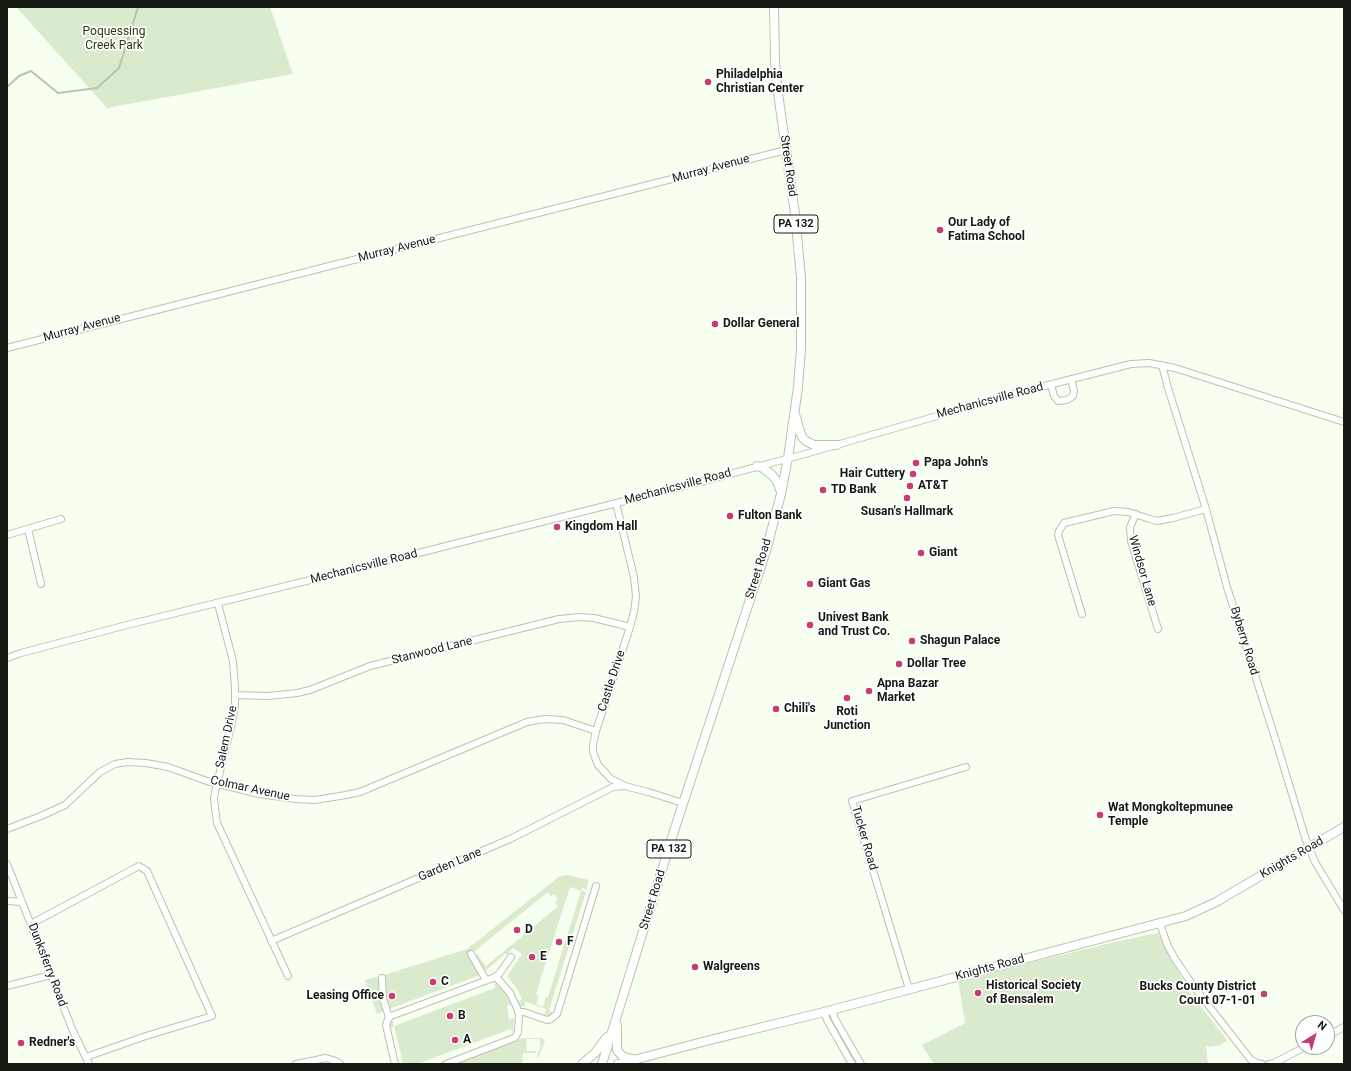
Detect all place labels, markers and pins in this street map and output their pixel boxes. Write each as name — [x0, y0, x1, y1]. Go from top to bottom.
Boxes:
place label: Philadelphia Christian Center — [716, 68, 804, 96]
marker: Philadelphia Christian Center — [703, 77, 713, 87]
place label: Our Lady of Fatima School — [948, 216, 1025, 244]
marker: Our Lady of Fatima School — [935, 225, 945, 235]
place label: Dollar General — [723, 317, 799, 331]
marker: Dollar General — [710, 319, 720, 329]
place label: Papa John's — [924, 456, 988, 470]
marker: Papa John's — [911, 458, 921, 468]
place label: Hair Cuttery — [840, 467, 905, 481]
marker: Hair Cuttery — [908, 469, 918, 479]
place label: AT&T — [918, 479, 948, 493]
marker: AT&T — [905, 481, 915, 491]
place label: TD Bank — [831, 483, 876, 497]
marker: TD Bank — [818, 485, 828, 495]
marker: Susan's Hallmark — [902, 493, 912, 503]
place label: Susan's Hallmark — [861, 505, 953, 519]
place label: Fulton Bank — [738, 509, 802, 523]
marker: Fulton Bank — [725, 511, 735, 521]
place label: Kingdom Hall — [565, 520, 638, 534]
marker: Kingdom Hall — [552, 522, 562, 532]
place label: Giant — [929, 546, 958, 560]
marker: Giant — [916, 548, 926, 558]
place label: Giant Gas — [818, 577, 870, 591]
marker: Giant Gas — [805, 579, 815, 589]
place label: Univest Bank and Trust Co. — [818, 611, 890, 639]
marker: Univest Bank and Trust Co. — [805, 620, 815, 630]
place label: Shagun Palace — [920, 634, 1000, 648]
marker: Shagun Palace — [907, 636, 917, 646]
place label: Dollar Tree — [907, 657, 966, 671]
marker: Dollar Tree — [894, 659, 904, 669]
place label: Apna Bazar Market — [877, 677, 939, 705]
marker: Apna Bazar Market — [864, 686, 874, 696]
marker: Roti Junction — [842, 693, 852, 703]
place label: Chili's — [784, 702, 816, 716]
marker: Chili's — [771, 704, 781, 714]
place label: Roti Junction — [823, 705, 871, 733]
place label: Wat Mongkoltepmunee Temple — [1108, 801, 1233, 829]
marker: Wat Mongkoltepmunee Temple — [1095, 810, 1105, 820]
place label: D — [525, 923, 533, 937]
marker: D — [512, 925, 522, 935]
place label: F — [567, 935, 574, 949]
marker: F — [554, 937, 564, 947]
place label: E — [540, 950, 547, 964]
marker: E — [527, 952, 537, 962]
place label: Walgreens — [703, 960, 760, 974]
marker: Walgreens — [690, 962, 700, 972]
place label: C — [441, 975, 449, 989]
marker: C — [428, 977, 438, 987]
place label: Historical Society of Bensalem — [986, 979, 1081, 1007]
place label: Bucks County District Court 07-1-01 — [1140, 980, 1256, 1008]
marker: Historical Society of Bensalem — [973, 988, 983, 998]
place label: Leasing Office — [307, 989, 384, 1003]
marker: Bucks County District Court 07-1-01 — [1259, 989, 1269, 999]
marker: Leasing Office — [387, 991, 397, 1001]
place label: B — [458, 1009, 466, 1023]
marker: B — [445, 1011, 455, 1021]
place label: A — [463, 1033, 471, 1047]
marker: A — [450, 1035, 460, 1045]
place label: Redner's — [29, 1036, 75, 1050]
marker: Redner's — [16, 1038, 26, 1048]

